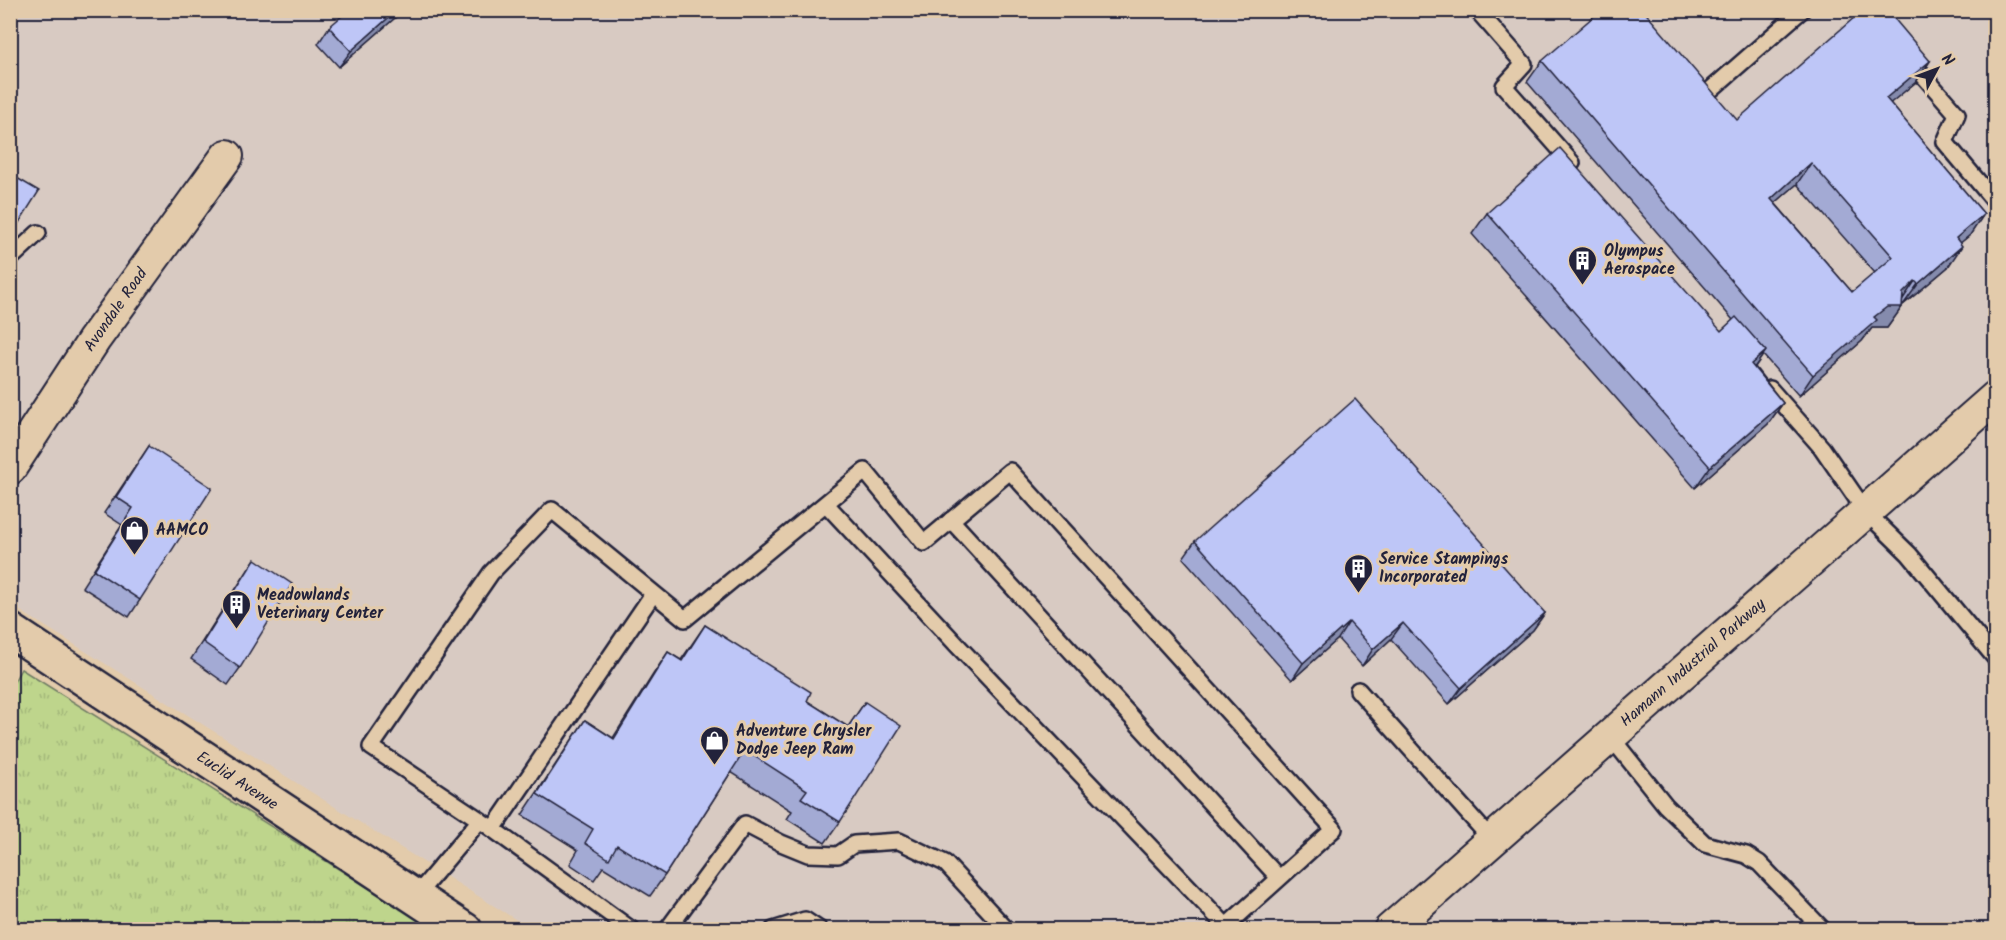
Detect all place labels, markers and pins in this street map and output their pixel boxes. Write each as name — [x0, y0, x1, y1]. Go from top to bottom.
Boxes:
place label: Olympus Aerospace — [1604, 239, 1675, 282]
building icon: Olympus Aerospace — [1567, 244, 1599, 286]
shop icon: AAMCO — [119, 514, 151, 556]
place label: AAMCO — [156, 518, 208, 543]
place label: Service Stampings Incorporated — [1379, 547, 1509, 590]
building icon: Service Stampings Incorporated — [1342, 552, 1374, 594]
place label: Meadowlands Veterinary Center — [257, 583, 384, 626]
building icon: Meadowlands Veterinary Center — [220, 588, 252, 630]
place label: Adventure Chrysler Dodge Jeep Ram — [736, 719, 872, 762]
shop icon: Adventure Chrysler Dodge Jeep Ram — [699, 724, 731, 766]

